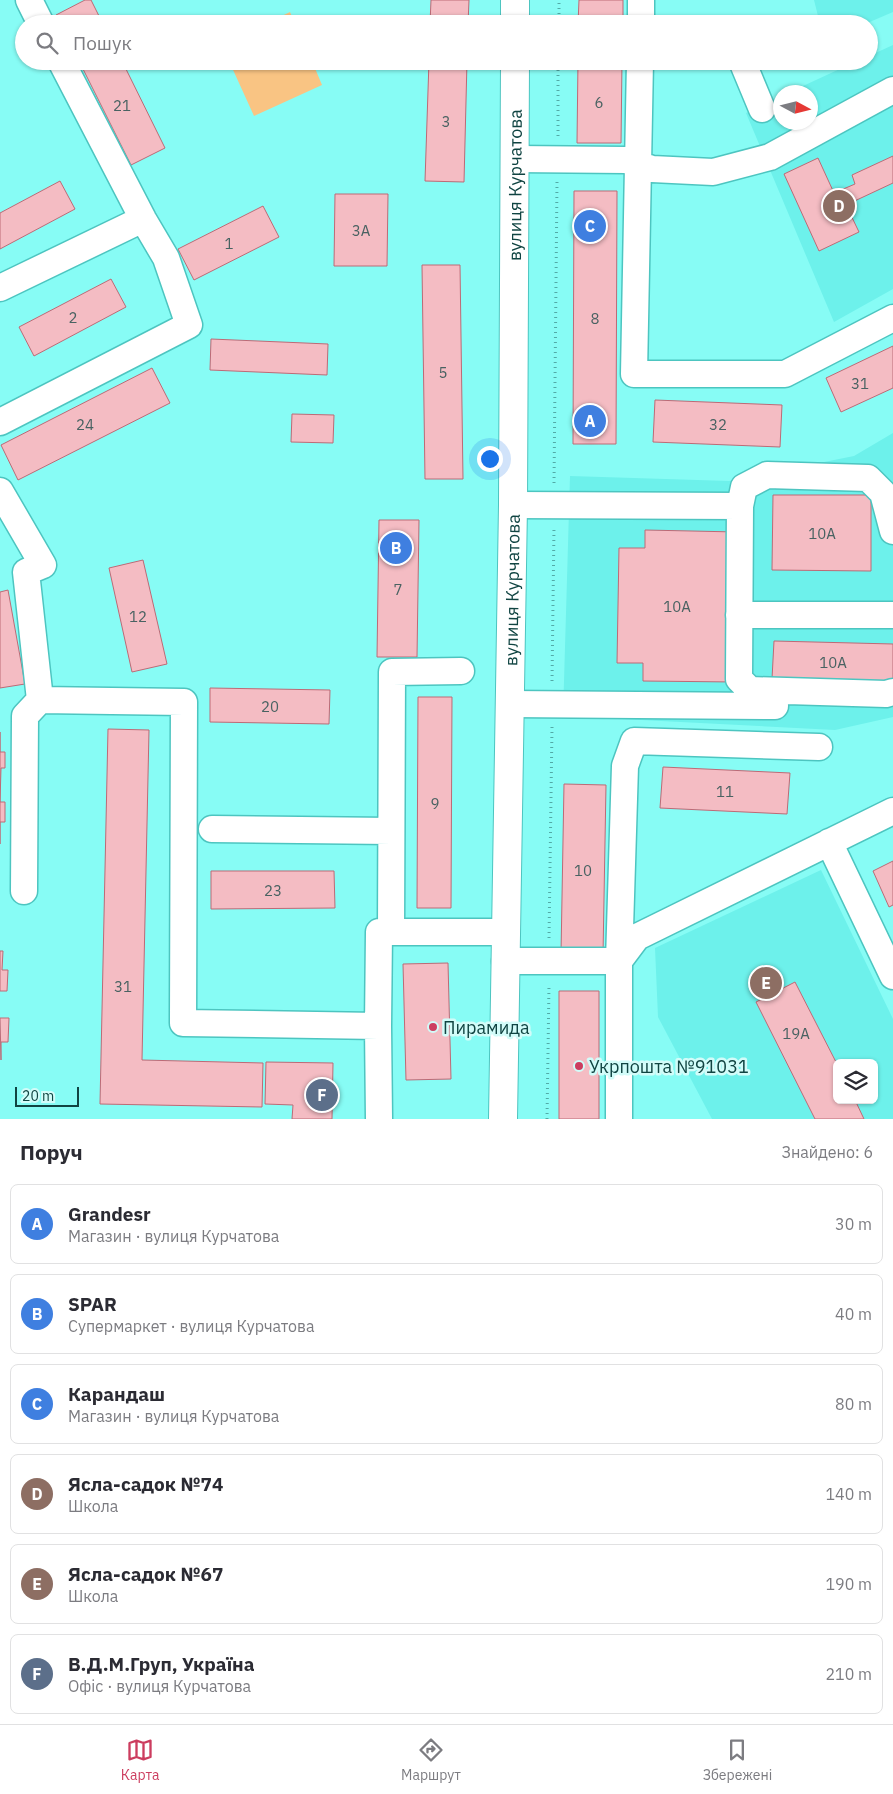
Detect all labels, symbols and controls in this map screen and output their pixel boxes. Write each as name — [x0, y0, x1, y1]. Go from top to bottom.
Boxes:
search box — [15, 15, 878, 70]
icon: search — [33, 29, 61, 57]
text: Пошук — [73, 31, 132, 55]
north arrow — [773, 85, 818, 130]
house number: 6 — [594, 93, 604, 112]
house number: 21 — [113, 96, 131, 115]
street label: вулиця Курчатова — [503, 109, 526, 261]
house number: 3 — [441, 112, 451, 131]
pin: D — [823, 187, 855, 225]
pin: C — [574, 207, 606, 245]
house number: 3А — [352, 221, 371, 240]
house number: 1 — [224, 234, 234, 253]
house number: 2 — [68, 308, 78, 327]
house number: 8 — [590, 309, 600, 328]
house number: 5 — [438, 363, 448, 382]
house number: 31 — [851, 374, 869, 393]
pin: A — [574, 402, 606, 440]
house number: 24 — [76, 415, 94, 434]
house number: 32 — [709, 415, 727, 434]
your location — [477, 446, 503, 472]
street label: вулиця Курчатова — [499, 514, 524, 666]
house number: 10А — [808, 524, 836, 543]
pin: B — [380, 529, 412, 567]
house number: 7 — [393, 580, 403, 599]
house number: 10А — [663, 597, 691, 616]
house number: 12 — [129, 607, 147, 626]
house number: 10А — [819, 653, 847, 672]
house number: 20 — [261, 697, 279, 716]
house number: 11 — [716, 782, 734, 801]
house number: 9 — [430, 794, 440, 813]
house number: 10 — [574, 861, 592, 880]
house number: 23 — [264, 881, 282, 900]
pin: E — [750, 964, 782, 1002]
house number: 31 — [114, 977, 132, 996]
place label: Пирамида — [443, 1016, 530, 1039]
marker: Пирамида — [427, 1021, 439, 1033]
house number: 19А — [782, 1024, 810, 1043]
place label: Укрпошта №91031 — [589, 1055, 749, 1078]
map controls — [833, 1059, 878, 1104]
button: layers — [833, 1059, 878, 1104]
marker: Укрпошта №91031 — [573, 1060, 585, 1072]
pin: F — [306, 1076, 338, 1114]
scale bar — [15, 1084, 79, 1107]
text: 20 m — [22, 1087, 54, 1105]
text: Поруч — [20, 1138, 83, 1166]
text: Знайдено: 6 — [781, 1142, 873, 1162]
text: Grandesr — [68, 1202, 151, 1226]
text: A — [32, 1214, 42, 1234]
text: 30 m — [835, 1214, 872, 1234]
text: Магазин · вулиця Курчатова — [68, 1226, 279, 1246]
text: SPAR — [68, 1292, 117, 1316]
text: B — [32, 1304, 42, 1324]
text: 40 m — [835, 1304, 872, 1324]
text: Супермаркет · вулиця Курчатова — [68, 1316, 314, 1336]
text: Карандаш — [68, 1382, 165, 1406]
text: C — [32, 1394, 42, 1414]
text: 80 m — [835, 1394, 872, 1414]
text: Магазин · вулиця Курчатова — [68, 1406, 279, 1426]
text: Ясла-садок №74 — [68, 1472, 223, 1496]
text: D — [31, 1484, 43, 1504]
text: 140 m — [825, 1484, 872, 1504]
text: Школа — [68, 1496, 118, 1516]
text: Ясла-садок №67 — [68, 1562, 223, 1586]
text: E — [32, 1574, 42, 1594]
text: 190 m — [825, 1574, 872, 1594]
text: Школа — [68, 1586, 118, 1606]
text: В.Д.М.Груп, Україна — [68, 1652, 255, 1676]
text: F — [32, 1664, 42, 1684]
text: 210 m — [825, 1664, 872, 1684]
text: Офіс · вулиця Курчатова — [68, 1676, 251, 1696]
tab: Карта — [121, 1736, 159, 1784]
tab: Маршрут — [401, 1736, 461, 1784]
tab: Збережені — [703, 1736, 772, 1784]

